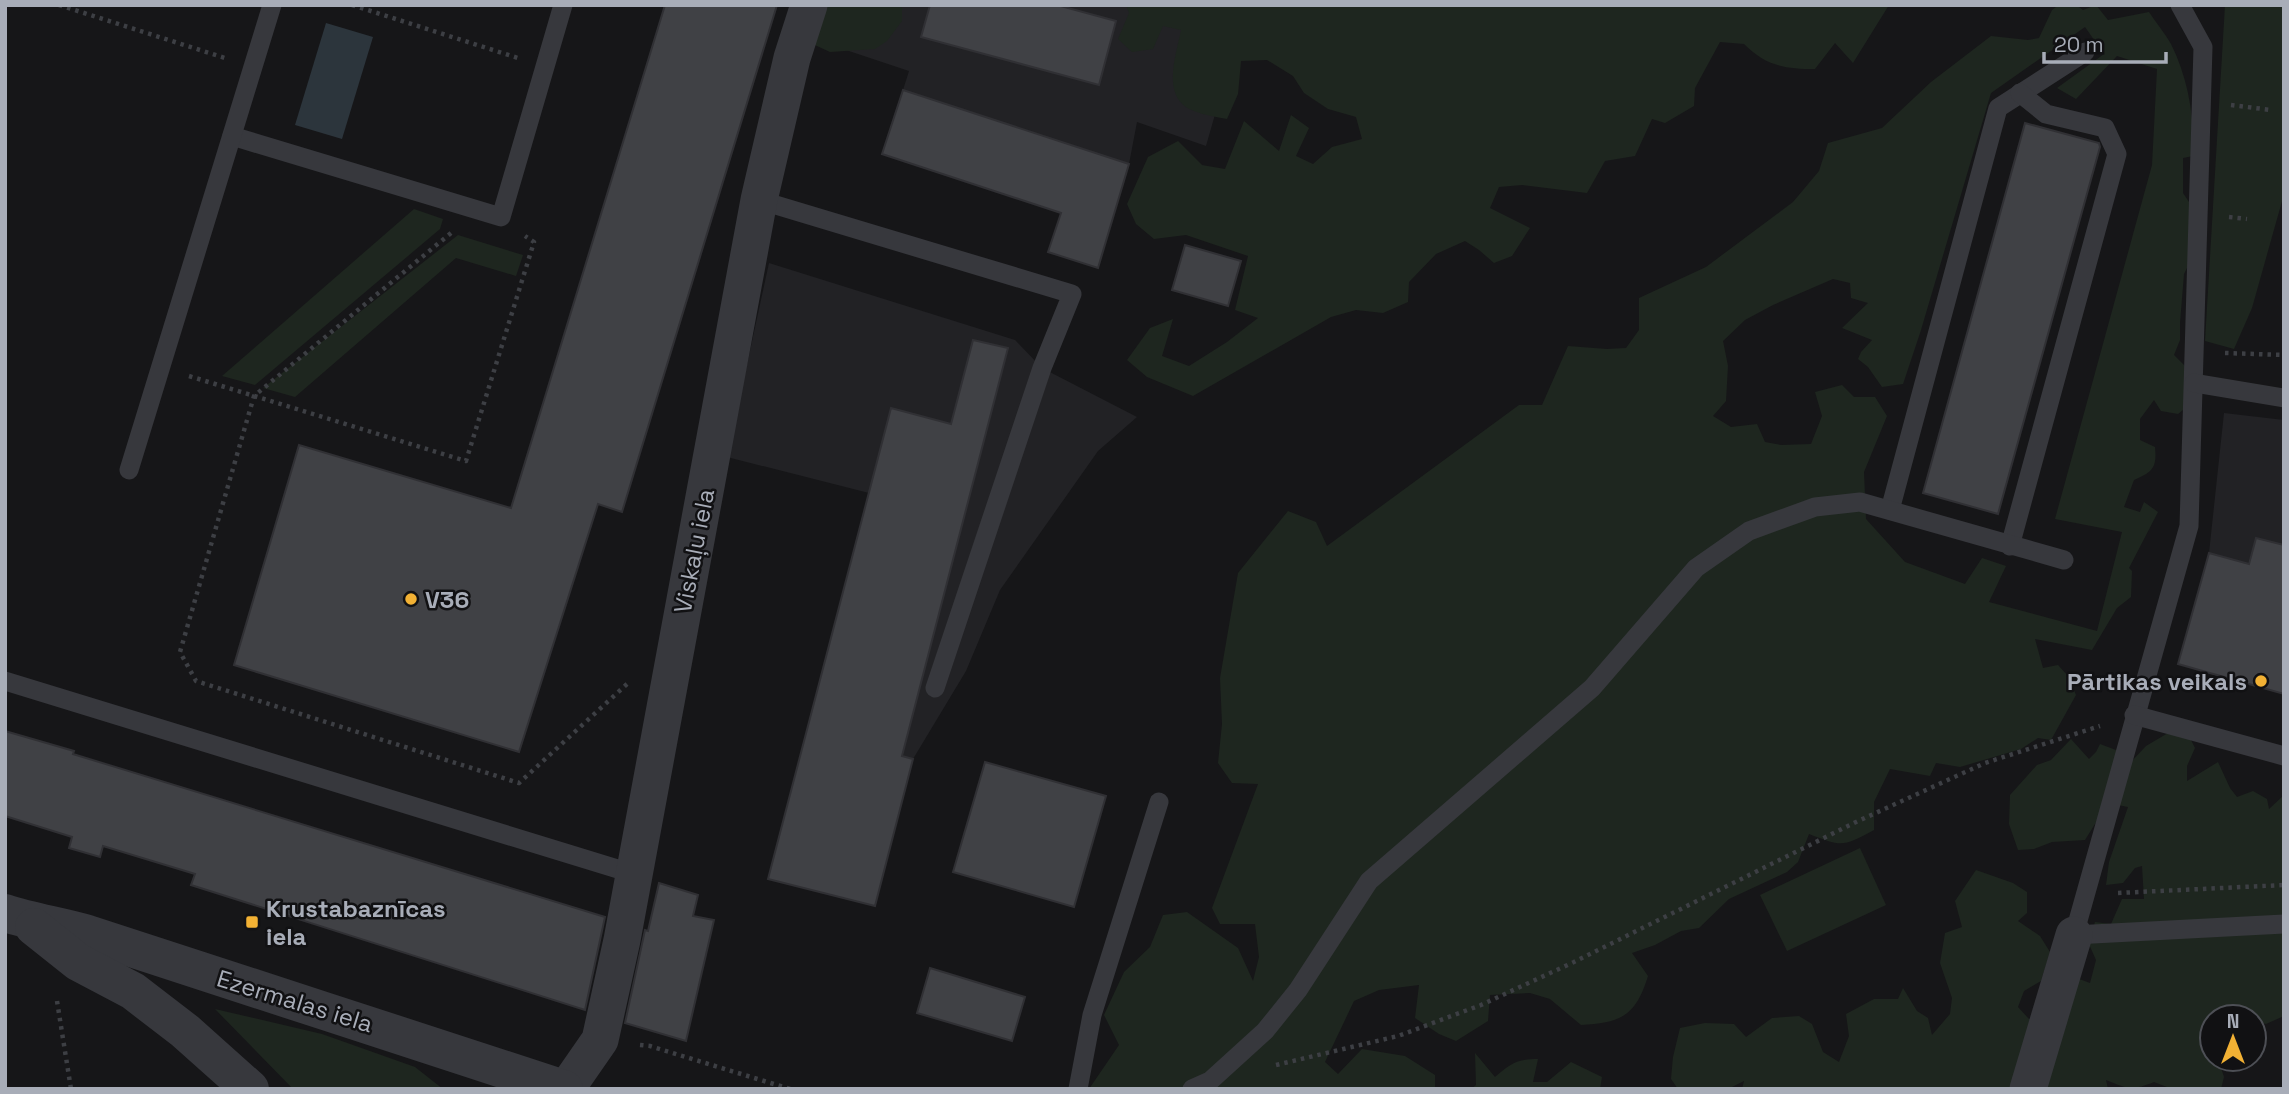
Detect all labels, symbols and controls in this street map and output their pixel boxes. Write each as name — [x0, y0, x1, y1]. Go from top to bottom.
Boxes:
scale bar — [2044, 21, 2166, 65]
text: 20 m — [2054, 31, 2104, 58]
street label: Viskaļu iela — [667, 486, 721, 616]
place label: V36 — [425, 584, 469, 615]
marker: V36 — [403, 591, 419, 607]
place label: Pārtikas veikals — [2067, 666, 2247, 697]
marker: Pārtikas veikals — [2253, 673, 2269, 689]
place label: Krustabaznīcas iela — [266, 893, 446, 952]
marker: Krustabaznīcas iela — [244, 914, 260, 930]
street label: Ezermalas iela — [213, 963, 377, 1039]
north arrow — [2198, 1003, 2268, 1073]
text: N — [2227, 1009, 2239, 1034]

